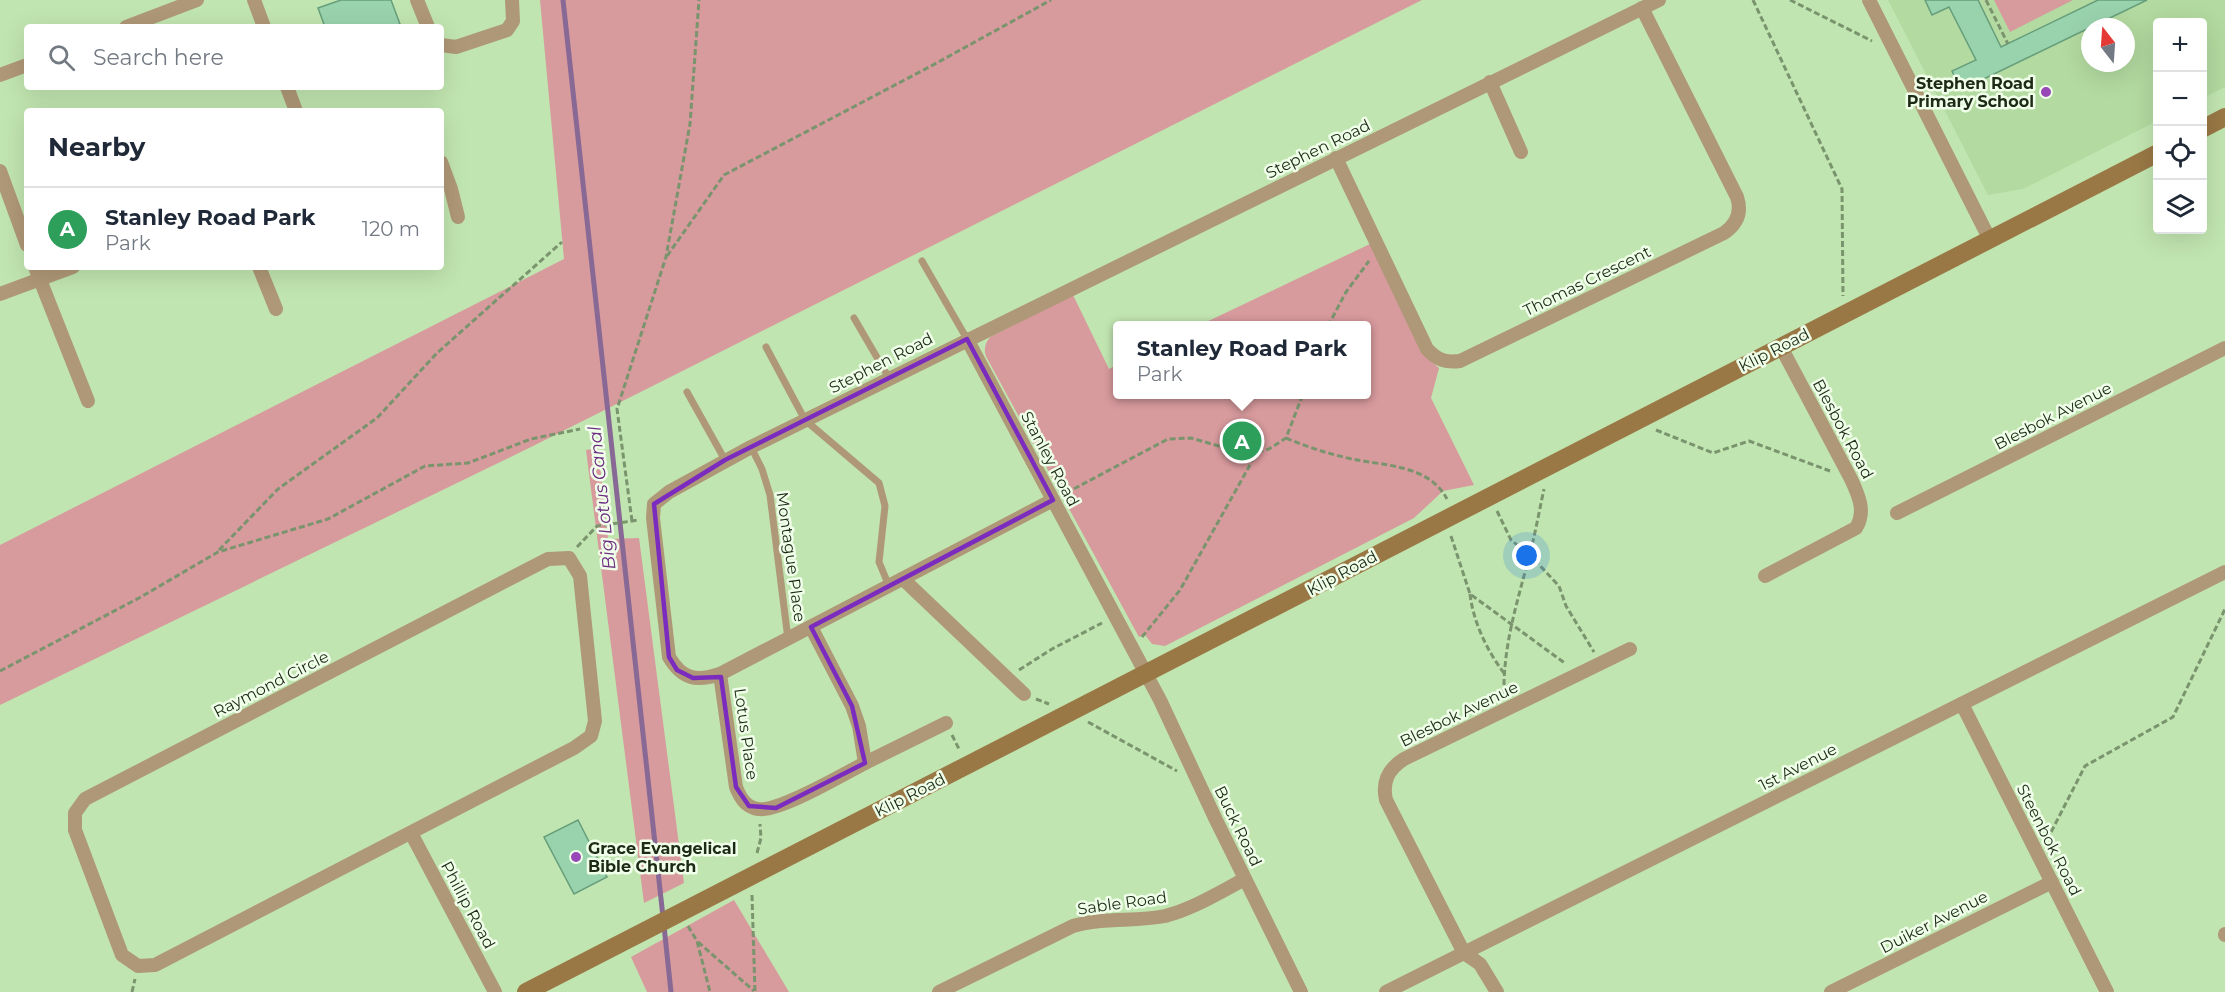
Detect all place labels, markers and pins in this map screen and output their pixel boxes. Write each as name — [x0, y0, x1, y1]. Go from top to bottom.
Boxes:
place label: Stephen Road Primary School — [1907, 74, 2034, 111]
marker: Stephen Road Primary School — [2039, 85, 2053, 99]
pin: A — [1222, 418, 1262, 464]
place label: Grace Evangelical Bible Church — [588, 839, 736, 876]
marker: Grace Evangelical Bible Church — [569, 850, 583, 864]

